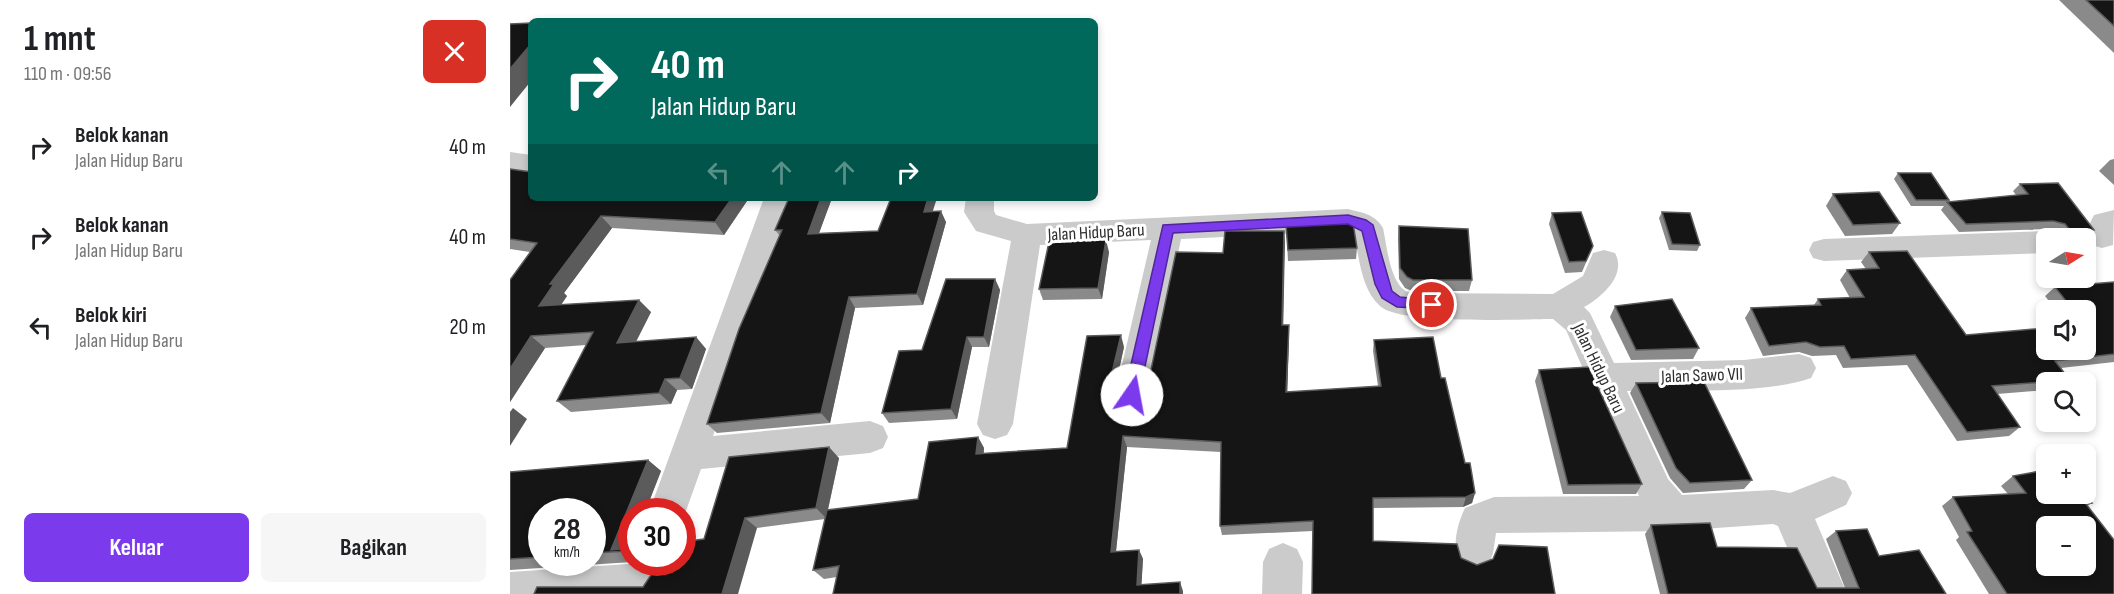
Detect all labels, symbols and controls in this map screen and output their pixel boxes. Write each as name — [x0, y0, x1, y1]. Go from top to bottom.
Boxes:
text: 1 mnt — [24, 18, 96, 61]
button: close — [423, 20, 486, 83]
text: 40 m — [651, 40, 725, 91]
icon: right — [552, 42, 630, 120]
text: 110 m · 09:56 — [24, 62, 112, 86]
text: Jalan Hidup Baru — [651, 91, 796, 123]
text: Belok kanan — [75, 122, 168, 149]
icon: right — [24, 131, 57, 164]
text: 40 m — [449, 134, 486, 161]
text: Jalan Hidup Baru — [75, 149, 183, 173]
icon: left — [702, 156, 735, 189]
icon: ahead — [765, 156, 798, 189]
icon: ahead — [828, 156, 861, 189]
icon: right — [891, 156, 924, 189]
text: Belok kanan — [75, 212, 168, 239]
street label: Jalan Hidup Baru — [1046, 219, 1145, 246]
icon: right — [24, 221, 57, 254]
text: 40 m — [449, 224, 486, 251]
north arrow — [2036, 228, 2096, 288]
map controls — [2036, 228, 2096, 576]
text: Jalan Hidup Baru — [75, 239, 183, 263]
pin — [1406, 279, 1457, 330]
icon: arrive — [1415, 288, 1448, 321]
button: sound — [2036, 300, 2096, 360]
text: Belok kiri — [75, 302, 147, 329]
icon: left — [24, 311, 57, 344]
text: 20 m — [450, 314, 486, 341]
street label: Jalan Hidup Baru — [1567, 319, 1629, 416]
text: Jalan Hidup Baru — [75, 329, 183, 353]
position arrow — [1100, 363, 1164, 427]
street label: Jalan Sawo VII — [1660, 364, 1743, 387]
button: search — [2036, 372, 2096, 432]
button: + — [2036, 444, 2096, 504]
speed limit sign: 30 — [618, 498, 696, 576]
text: 28 — [553, 512, 581, 548]
button: Keluar — [24, 513, 249, 582]
button: Bagikan — [261, 513, 486, 582]
button: − — [2036, 516, 2096, 576]
text: km/h — [554, 543, 580, 562]

